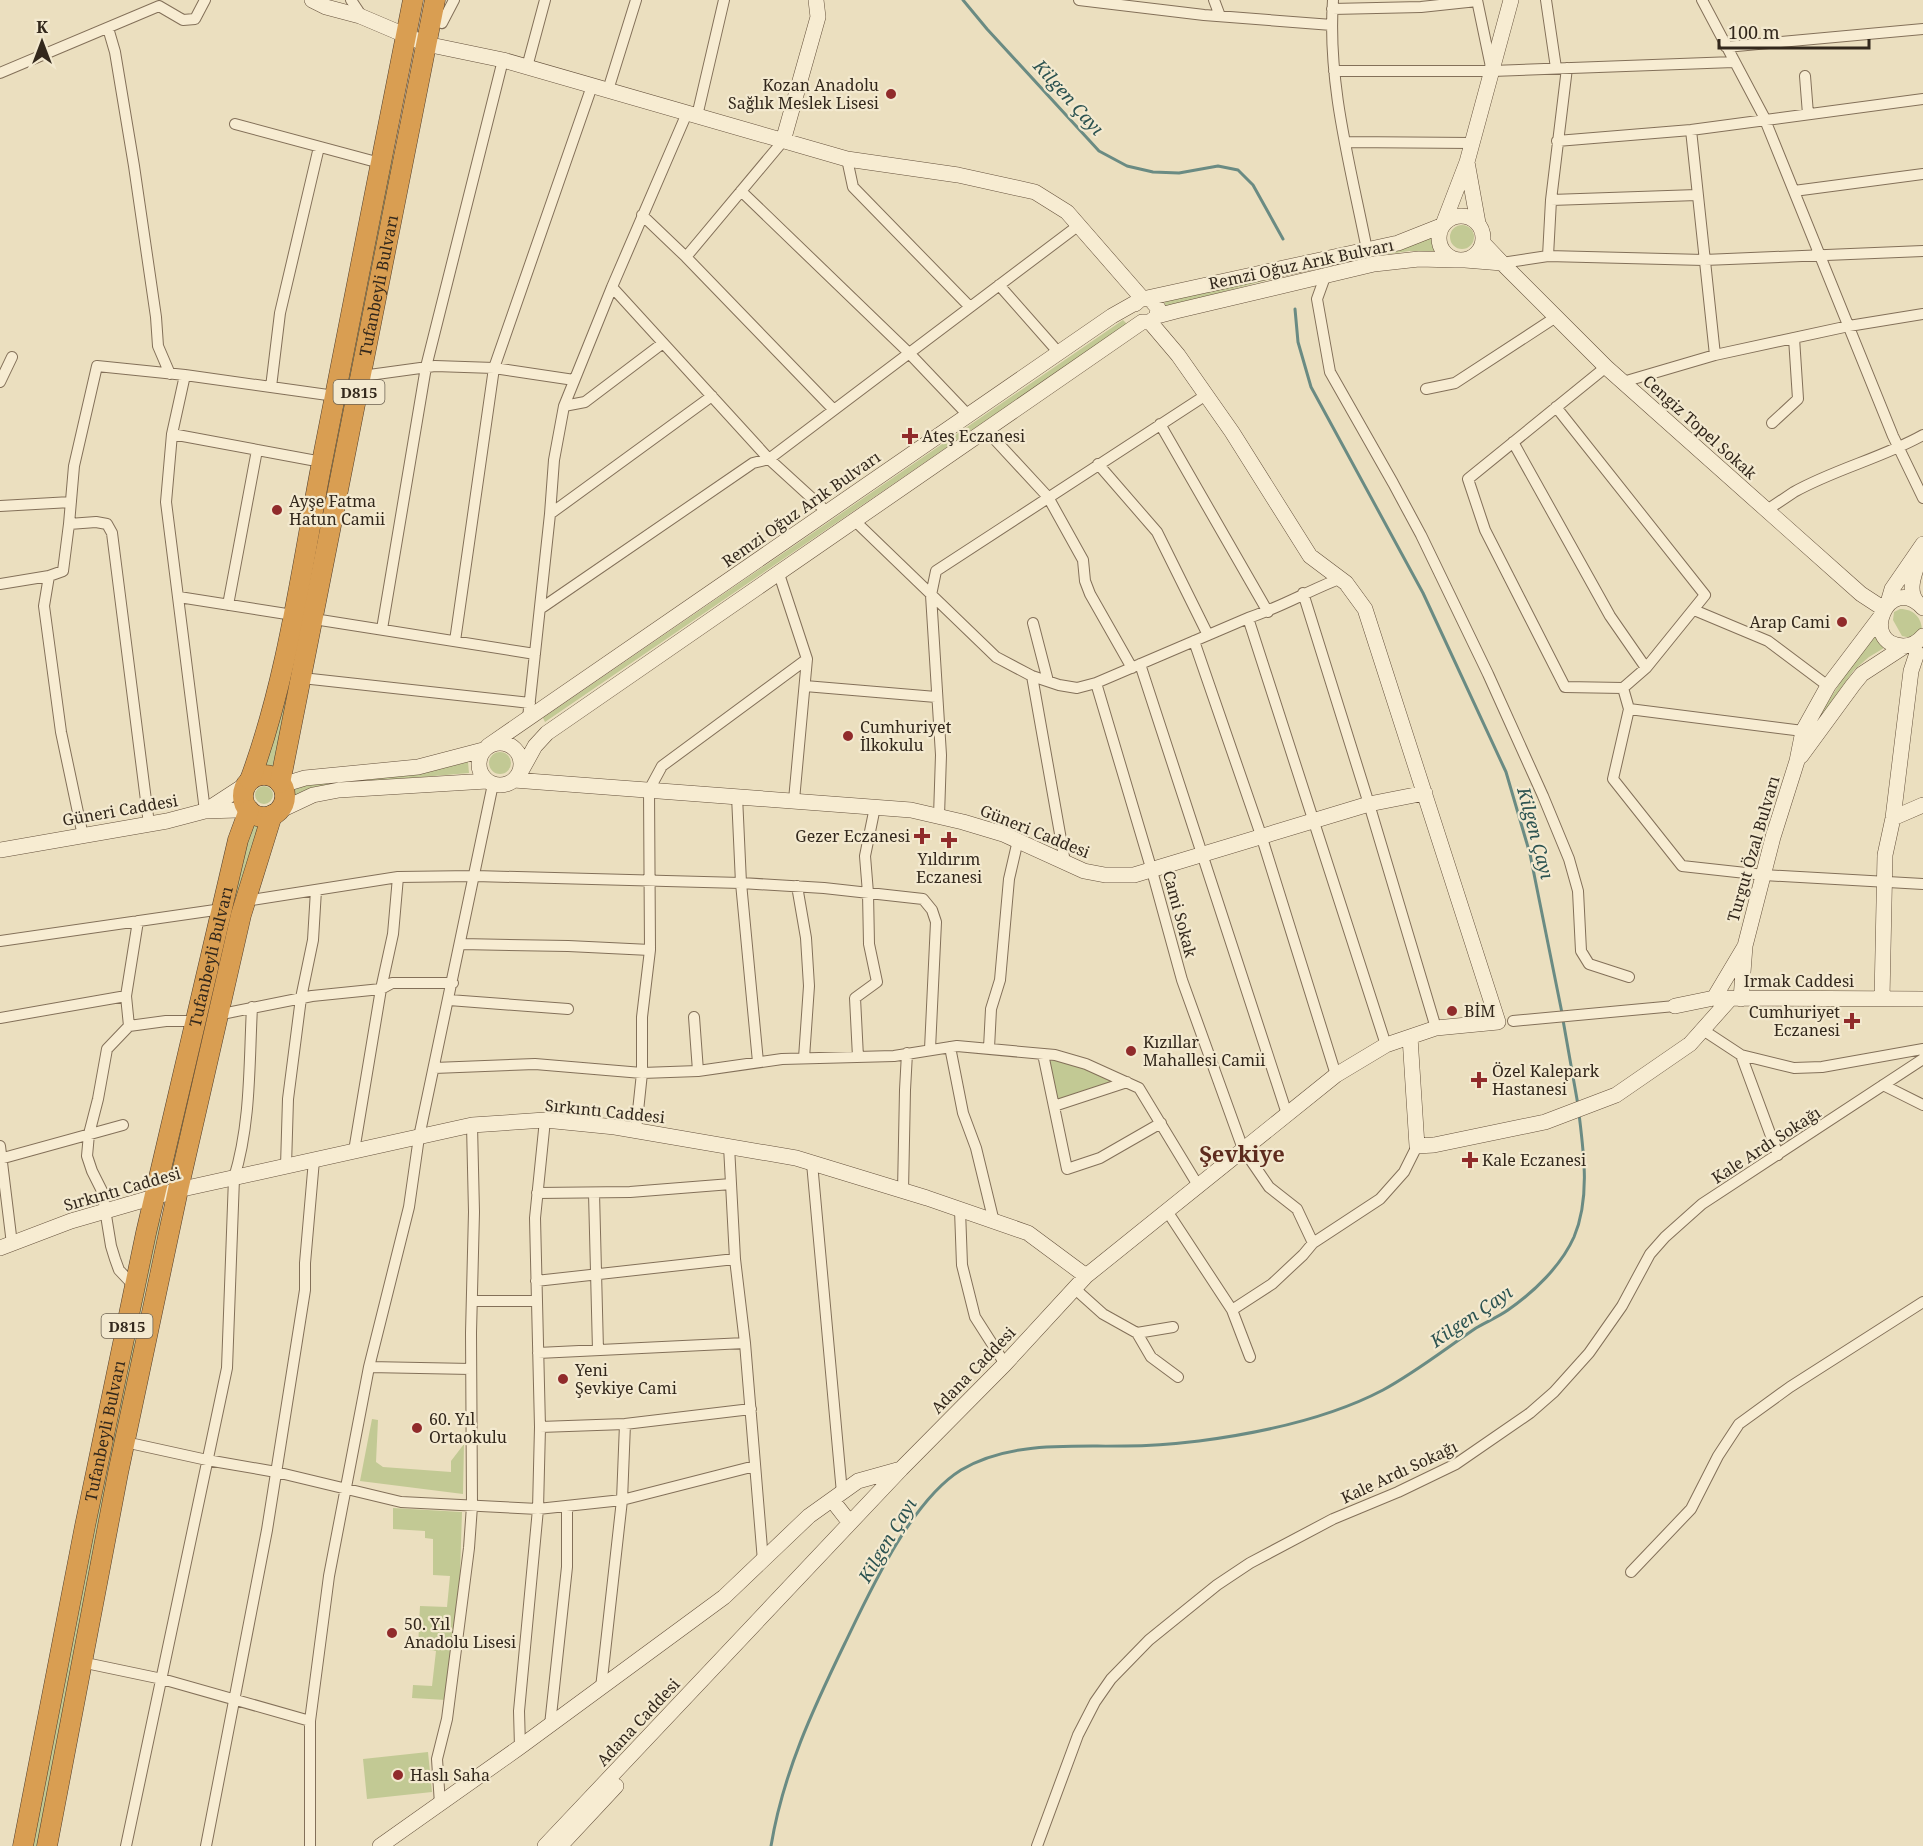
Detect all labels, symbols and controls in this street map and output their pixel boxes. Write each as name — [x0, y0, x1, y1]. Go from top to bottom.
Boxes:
north arrow — [12, 12, 72, 72]
scale bar — [1719, 12, 1869, 50]
text: K — [36, 16, 48, 38]
text: 100 m — [1728, 20, 1780, 44]
water label: Kilgen Çayı — [1028, 53, 1110, 140]
place label: Kozan Anadolu Sağlık Meslek Lisesi — [728, 74, 879, 114]
marker: Kozan Anadolu Sağlık Meslek Lisesi — [884, 87, 898, 101]
street label: Tufanbeyli Bulvarı — [354, 213, 403, 358]
street label: Remzi Oğuz Arık Bulvarı — [1206, 234, 1396, 294]
street label: Cengiz Topel Sokak — [1638, 370, 1762, 485]
road number: D815 — [334, 380, 385, 404]
place label: Ateş Eczanesi — [922, 425, 1025, 447]
marker: Ateş Eczanesi — [903, 429, 917, 443]
street label: Remzi Oğuz Arık Bulvarı — [717, 446, 885, 572]
place label: Ayşe Fatma Hatun Camii — [289, 490, 385, 530]
marker: Ayşe Fatma Hatun Camii — [270, 503, 284, 517]
place label: Arap Cami — [1749, 611, 1830, 633]
marker: Arap Cami — [1835, 615, 1849, 629]
place label: Cumhuriyet İlkokulu — [860, 716, 952, 756]
marker: Cumhuriyet İlkokulu — [841, 729, 855, 743]
street label: Turgut Özal Bulvarı — [1722, 774, 1784, 924]
water label: Kilgen Çayı — [1512, 783, 1560, 882]
street label: Güneri Caddesi — [61, 789, 179, 831]
street label: Güneri Caddesi — [977, 799, 1093, 863]
place label: Gezer Eczanesi — [795, 825, 910, 847]
marker: Gezer Eczanesi — [915, 829, 929, 843]
marker: Yıldırım Eczanesi — [942, 833, 956, 847]
place label: Yıldırım Eczanesi — [916, 848, 982, 888]
street label: Cami Sokak — [1158, 868, 1202, 960]
street label: Tufanbeyli Bulvarı — [184, 884, 238, 1029]
street label: Irmak Caddesi — [1744, 970, 1854, 992]
place label: BİM — [1464, 1000, 1495, 1022]
place label: Cumhuriyet Eczanesi — [1749, 1001, 1840, 1041]
marker: BİM — [1445, 1004, 1459, 1018]
marker: Cumhuriyet Eczanesi — [1845, 1014, 1859, 1028]
place label: Kızıllar Mahallesi Camii — [1143, 1031, 1265, 1071]
marker: Kızıllar Mahallesi Camii — [1124, 1044, 1138, 1058]
place label: Özel Kalepark Hastanesi — [1492, 1060, 1600, 1100]
marker: Özel Kalepark Hastanesi — [1470, 1071, 1488, 1089]
street label: Sırkıntı Caddesi — [544, 1094, 666, 1128]
street label: Kale Ardı Sokağı — [1707, 1102, 1825, 1188]
district label: Şevkiye — [1199, 1138, 1285, 1168]
place label: Kale Eczanesi — [1482, 1149, 1586, 1171]
marker: Kale Eczanesi — [1463, 1153, 1477, 1167]
street label: Sırkıntı Caddesi — [61, 1162, 183, 1216]
water label: Kilgen Çayı — [1424, 1279, 1517, 1353]
road number: D815 — [102, 1314, 152, 1338]
street label: Adana Caddesi — [926, 1322, 1020, 1418]
street label: Tufanbeyli Bulvarı — [79, 1359, 130, 1503]
place label: Yeni Şevkiye Cami — [574, 1359, 677, 1399]
marker: Yeni Şevkiye Cami — [556, 1372, 570, 1386]
place label: 60. Yıl Ortaokulu — [429, 1408, 507, 1448]
marker: 60. Yıl Ortaokulu — [410, 1421, 424, 1435]
street label: Kale Ardı Sokağı — [1337, 1435, 1461, 1509]
water label: Kilgen Çayı — [852, 1493, 922, 1587]
place label: 50. Yıl Anadolu Lisesi — [404, 1613, 516, 1653]
marker: 50. Yıl Anadolu Lisesi — [385, 1626, 399, 1640]
street label: Adana Caddesi — [592, 1673, 684, 1771]
place label: Haslı Saha — [410, 1764, 490, 1786]
marker: Haslı Saha — [391, 1768, 405, 1782]

